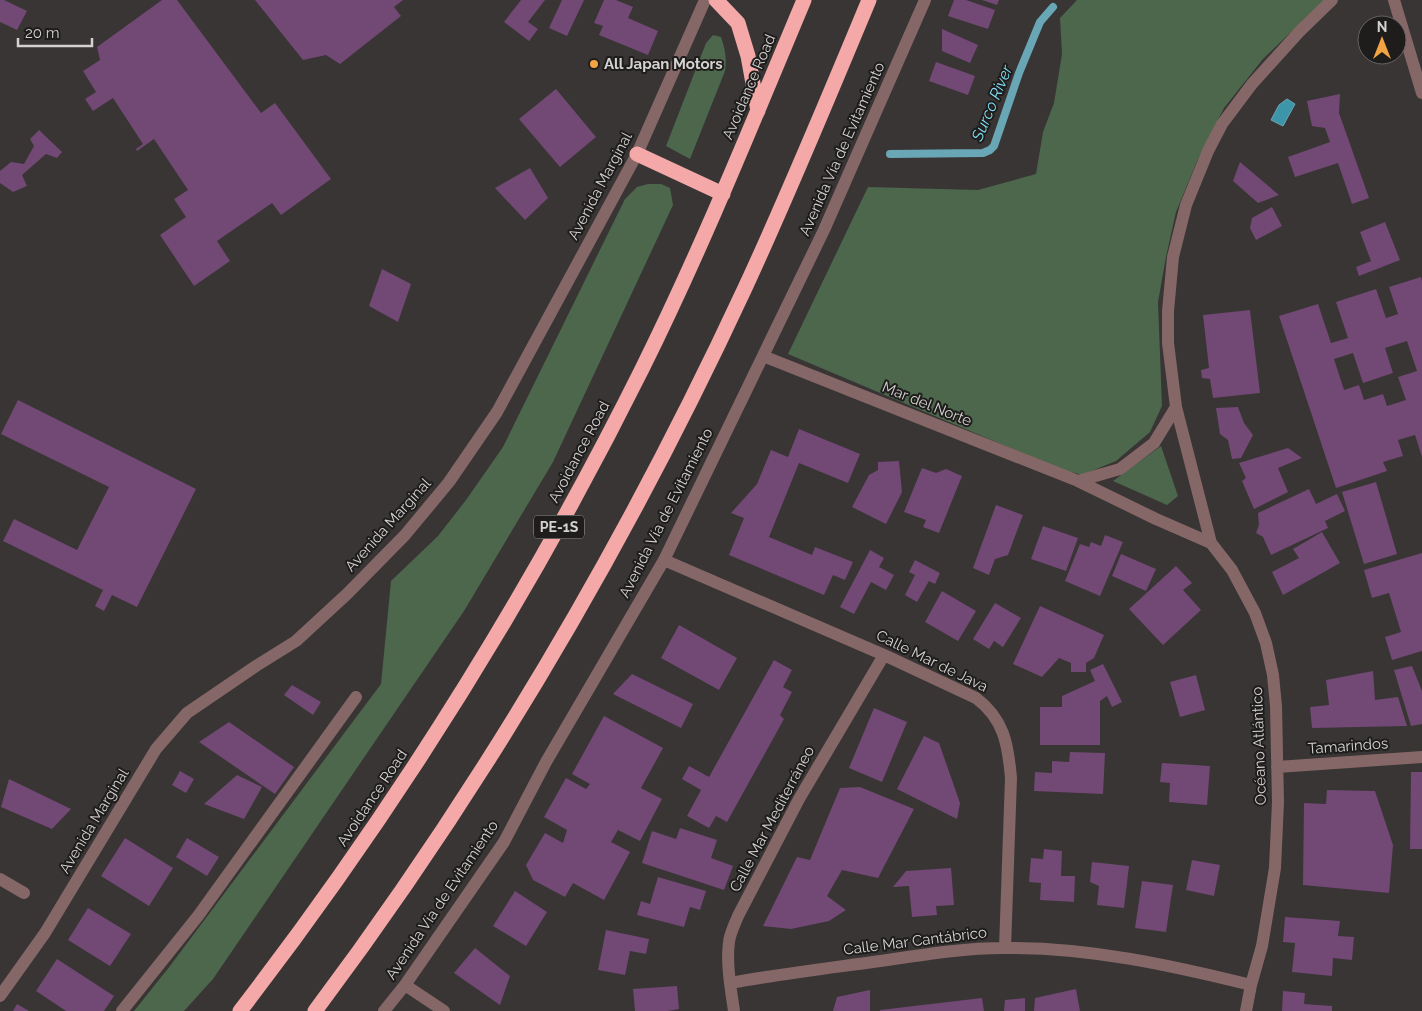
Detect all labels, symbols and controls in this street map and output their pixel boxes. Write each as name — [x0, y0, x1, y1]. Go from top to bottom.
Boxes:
scale bar — [18, 15, 91, 47]
north arrow — [1357, 15, 1407, 65]
text: N — [1377, 19, 1387, 35]
text: 20 m — [25, 24, 60, 42]
street label: Avoidance Road — [719, 32, 779, 142]
place label: All Japan Motors — [604, 55, 723, 73]
marker: All Japan Motors — [588, 58, 600, 70]
street label: Avenida Vía de Evitamiento — [796, 59, 888, 239]
water label: Surco River — [967, 62, 1017, 145]
street label: Avenida Marginal — [564, 128, 636, 243]
street label: Mar del Norte — [880, 378, 975, 430]
street label: Avoidance Road — [545, 398, 613, 506]
street label: Avenida Vía de Evitamiento — [615, 425, 717, 601]
street label: Avenida Marginal — [341, 474, 435, 575]
road number: PE-1S — [534, 516, 584, 538]
street label: Calle Mar de Java — [873, 626, 991, 696]
street label: Océano Atlántico — [1248, 686, 1270, 806]
street label: Tamarindos — [1307, 734, 1389, 758]
street label: Calle Mar Mediterráneo — [726, 743, 818, 895]
street label: Avoidance Road — [333, 746, 411, 850]
street label: Avenida Marginal — [56, 764, 133, 877]
street label: Avenida Vía de Evitamiento — [382, 817, 502, 983]
street label: Calle Mar Cantábrico — [842, 923, 988, 959]

